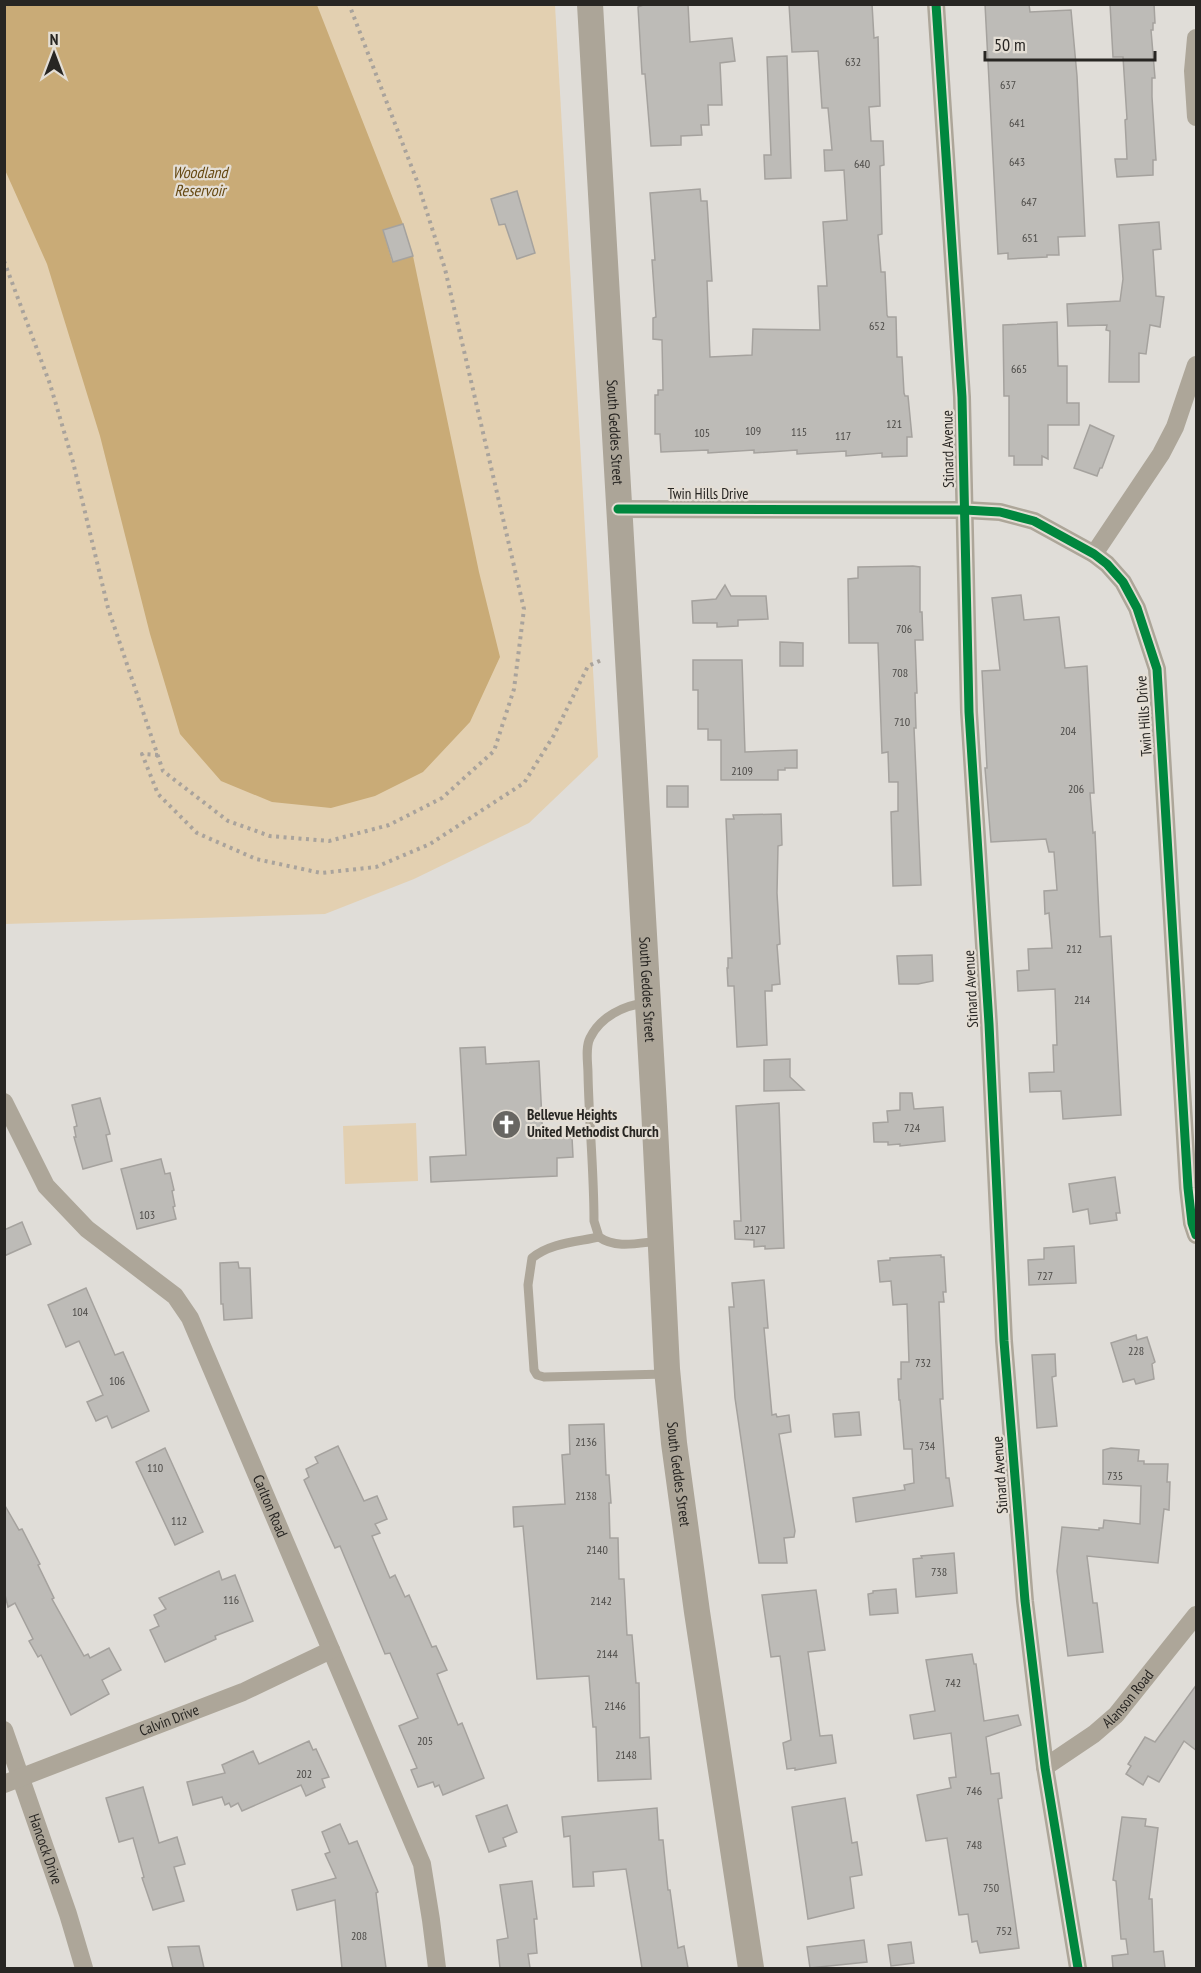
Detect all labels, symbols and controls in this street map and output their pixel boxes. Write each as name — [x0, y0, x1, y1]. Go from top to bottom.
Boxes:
north arrow — [24, 24, 84, 84]
scale bar — [985, 24, 1154, 62]
text: N — [50, 29, 58, 49]
text: 50 m — [994, 33, 1026, 56]
house number: 632 — [845, 54, 861, 69]
house number: 637 — [1000, 77, 1016, 92]
house number: 641 — [1009, 115, 1025, 130]
house number: 643 — [1009, 154, 1025, 169]
house number: 640 — [854, 156, 870, 171]
water label: Woodland Reservoir — [172, 162, 230, 200]
house number: 647 — [1021, 194, 1037, 209]
house number: 651 — [1022, 230, 1038, 245]
house number: 652 — [869, 318, 885, 333]
house number: 665 — [1011, 361, 1027, 376]
street label: South Geddes Street — [603, 379, 628, 485]
street label: Stinard Avenue — [937, 410, 958, 488]
house number: 121 — [886, 416, 902, 431]
house number: 109 — [745, 423, 761, 438]
house number: 115 — [791, 424, 807, 439]
house number: 105 — [694, 425, 710, 440]
house number: 117 — [835, 428, 851, 443]
street label: Twin Hills Drive — [668, 484, 748, 503]
house number: 706 — [896, 621, 912, 636]
house number: 708 — [892, 665, 908, 680]
street label: Twin Hills Drive — [1131, 675, 1156, 757]
house number: 710 — [894, 714, 910, 729]
house number: 204 — [1060, 723, 1077, 738]
house number: 2109 — [731, 763, 753, 778]
house number: 206 — [1068, 781, 1084, 796]
street label: South Geddes Street — [635, 936, 660, 1043]
house number: 212 — [1066, 941, 1082, 956]
street label: Stinard Avenue — [959, 950, 982, 1028]
house number: 214 — [1074, 992, 1091, 1007]
place label: Bellevue Heights United Methodist Church — [527, 1105, 659, 1141]
church icon: Bellevue Heights United Methodist Church — [490, 1108, 522, 1140]
house number: 724 — [904, 1120, 921, 1135]
house number: 103 — [139, 1207, 155, 1222]
house number: 2127 — [744, 1222, 766, 1237]
house number: 727 — [1037, 1268, 1053, 1283]
house number: 104 — [72, 1304, 89, 1319]
house number: 228 — [1128, 1343, 1144, 1358]
house number: 732 — [915, 1355, 931, 1370]
house number: 106 — [109, 1373, 125, 1388]
street label: South Geddes Street — [663, 1421, 695, 1528]
house number: 2136 — [575, 1434, 597, 1449]
street label: Stinard Avenue — [987, 1436, 1012, 1514]
house number: 734 — [919, 1438, 936, 1453]
house number: 110 — [147, 1460, 163, 1475]
house number: 735 — [1107, 1468, 1123, 1483]
street label: Carlton Road — [249, 1472, 292, 1540]
house number: 2138 — [575, 1488, 597, 1503]
house number: 112 — [171, 1513, 187, 1528]
house number: 2140 — [586, 1542, 608, 1557]
house number: 738 — [931, 1564, 947, 1579]
house number: 116 — [223, 1592, 239, 1607]
house number: 2142 — [590, 1593, 612, 1608]
house number: 2144 — [596, 1646, 618, 1661]
street label: Alanson Road — [1098, 1666, 1157, 1732]
house number: 742 — [945, 1675, 961, 1690]
house number: 2146 — [604, 1698, 626, 1713]
street label: Calvin Drive — [136, 1700, 202, 1740]
house number: 205 — [417, 1733, 433, 1748]
house number: 2148 — [615, 1747, 637, 1762]
house number: 202 — [296, 1766, 312, 1781]
house number: 746 — [966, 1783, 982, 1798]
street label: Hancock Drive — [25, 1811, 67, 1887]
house number: 748 — [966, 1837, 982, 1852]
house number: 750 — [983, 1880, 999, 1895]
house number: 752 — [996, 1923, 1012, 1938]
house number: 208 — [351, 1928, 367, 1943]

